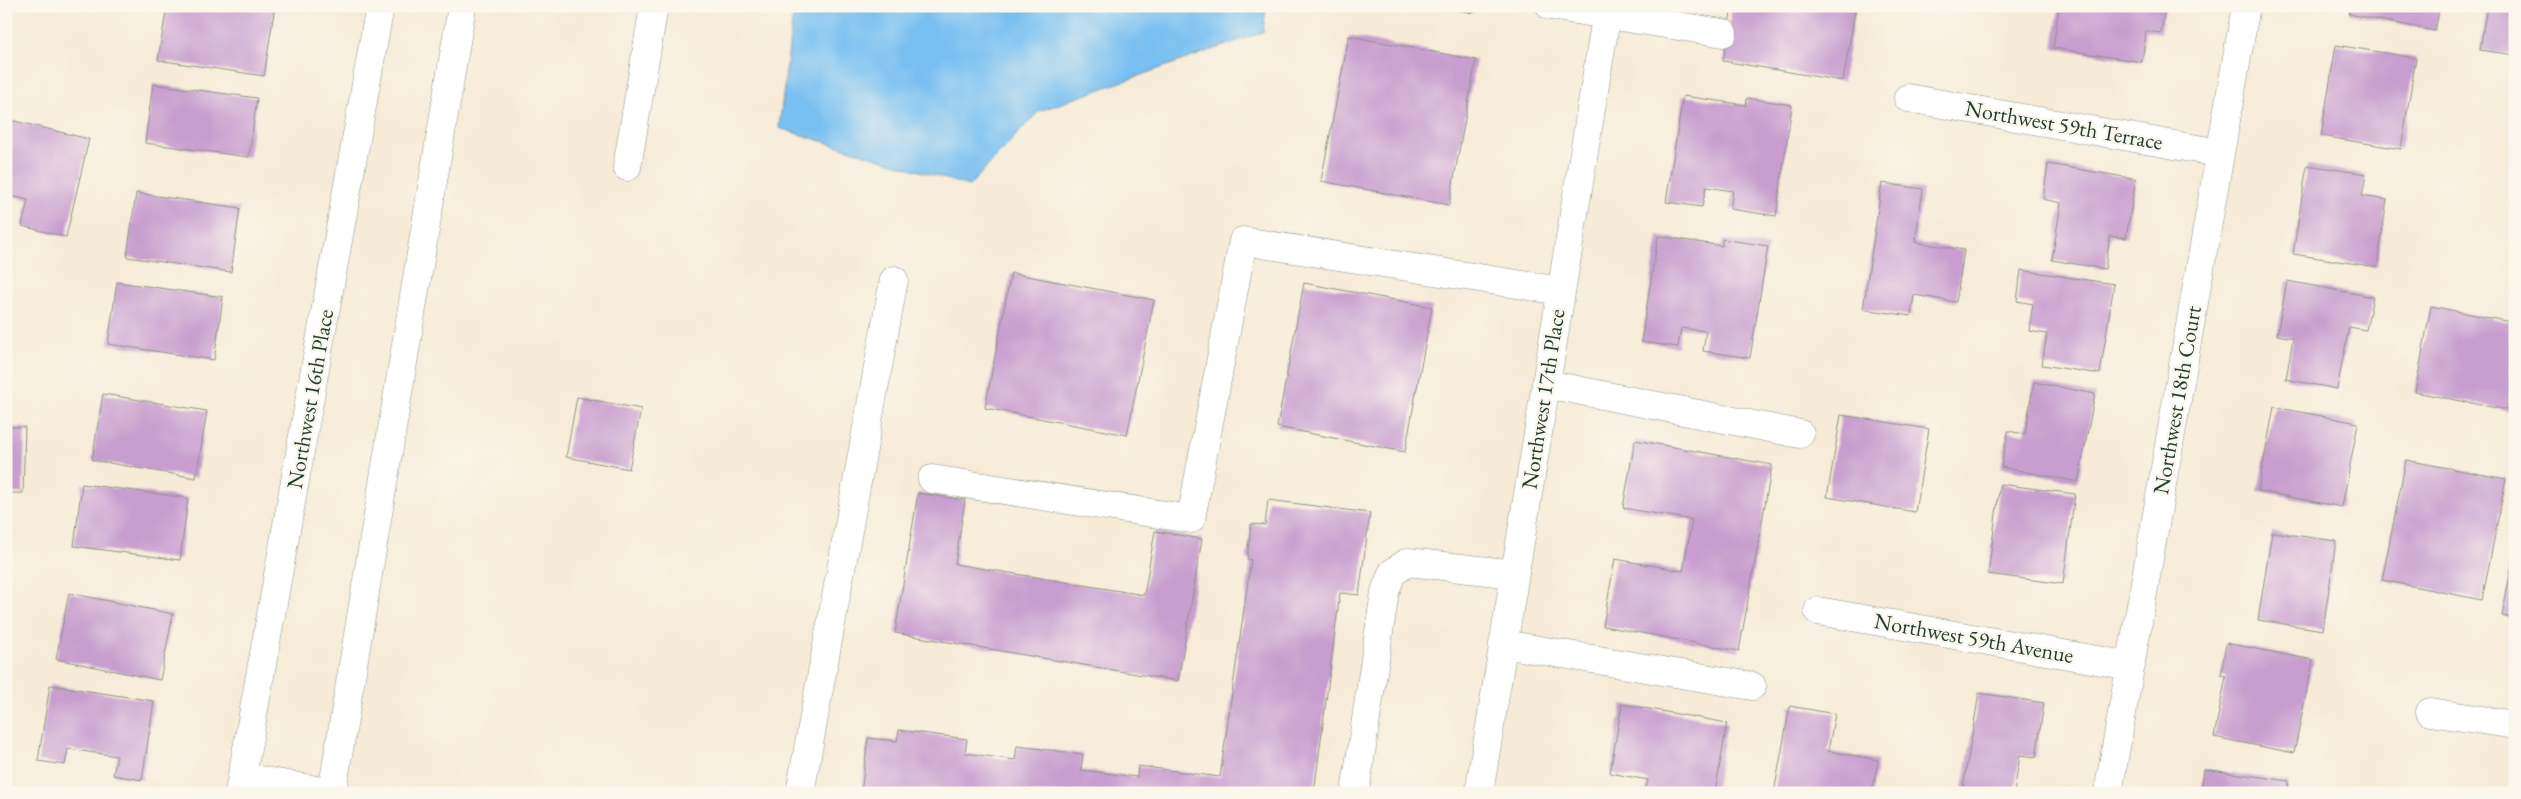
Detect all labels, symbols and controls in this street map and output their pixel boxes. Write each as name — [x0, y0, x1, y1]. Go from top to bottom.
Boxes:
street label: Northwest 59th Terrace — [1963, 93, 2166, 157]
street label: Northwest 18th Court — [2146, 303, 2208, 497]
street label: Northwest 16th Place — [280, 306, 340, 491]
street label: Northwest 17th Place — [1514, 306, 1572, 491]
street label: Northwest 59th Avenue — [1872, 606, 2076, 670]

